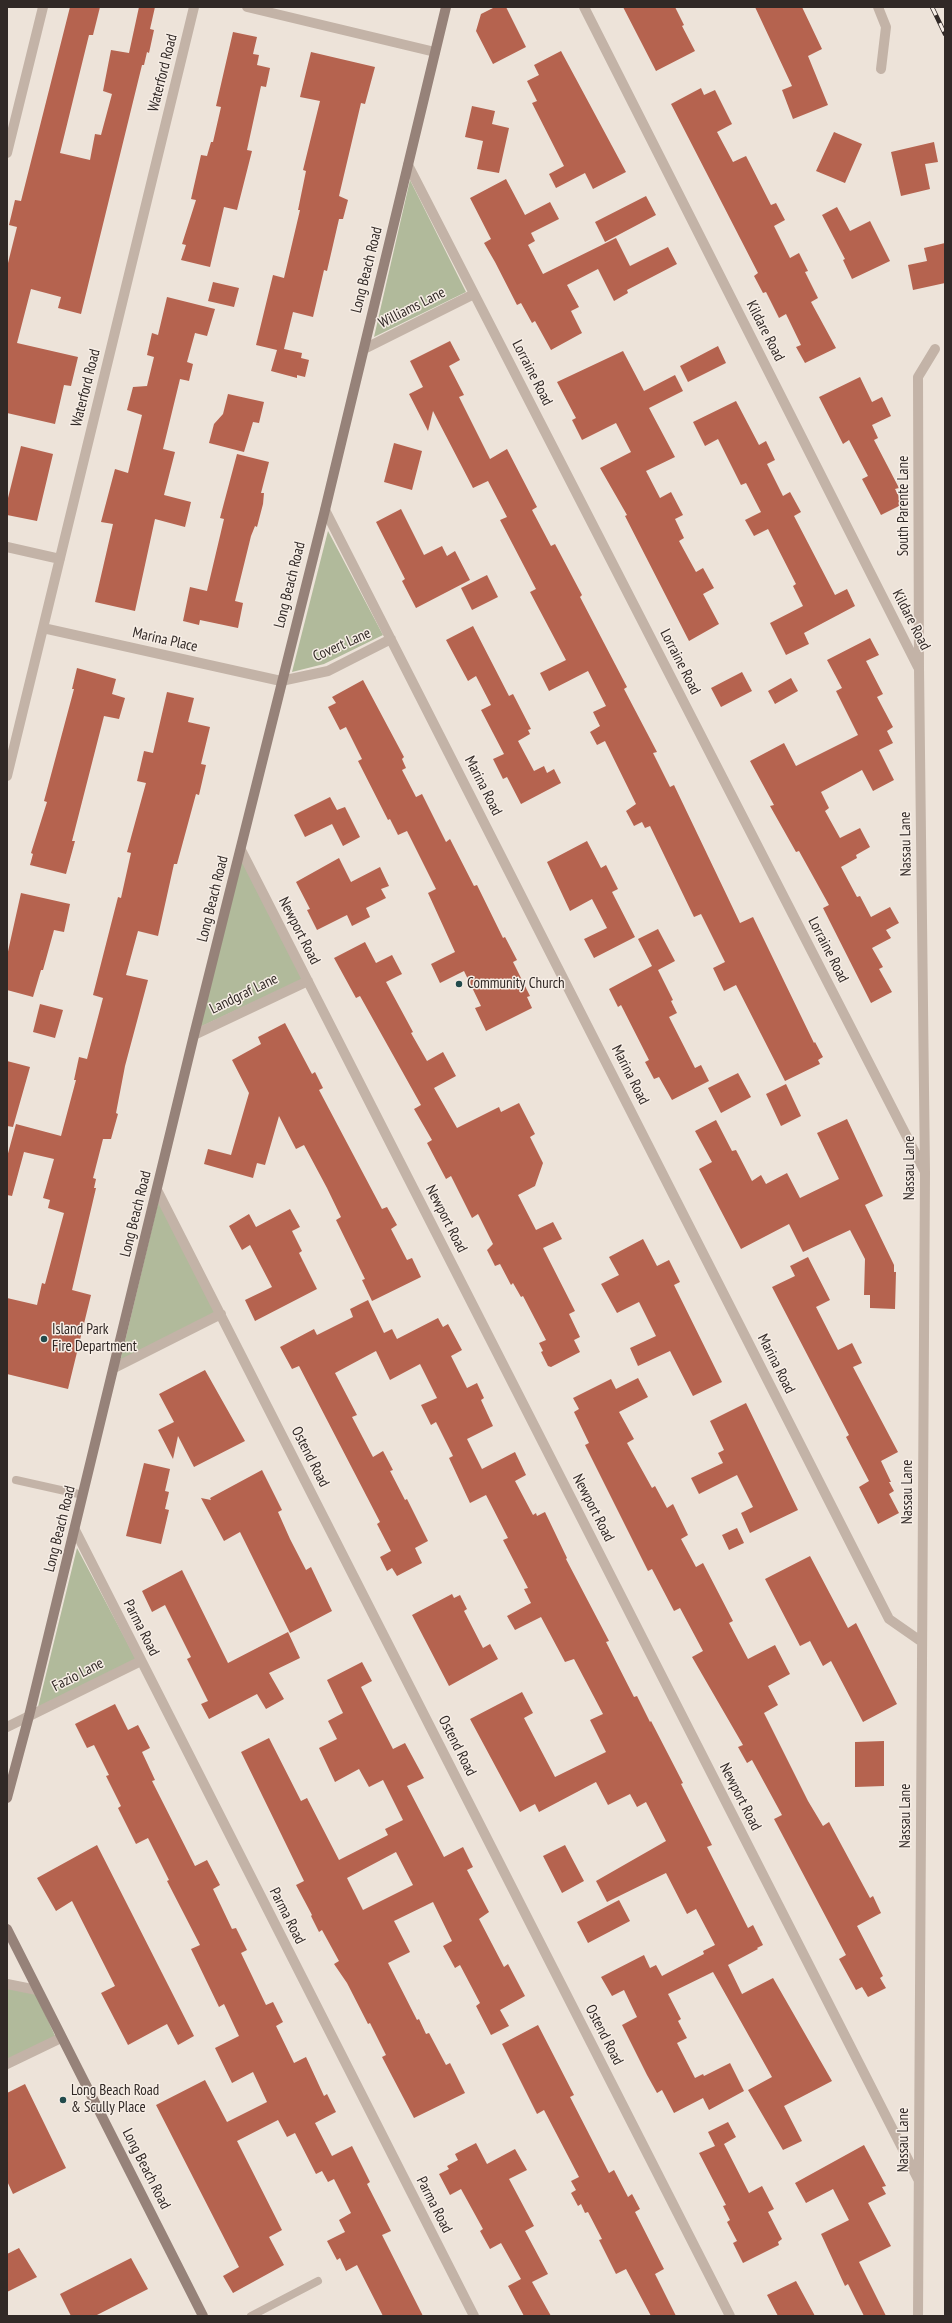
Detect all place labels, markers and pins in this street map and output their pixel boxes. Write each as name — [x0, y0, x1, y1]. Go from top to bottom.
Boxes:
place label: Community Church — [467, 975, 565, 993]
marker: Community Church — [454, 979, 464, 989]
place label: Island Park Fire Department — [52, 1321, 137, 1356]
marker: Island Park Fire Department — [39, 1334, 49, 1344]
place label: Long Beach Road & Scully Place — [71, 2082, 159, 2117]
marker: Long Beach Road & Scully Place — [58, 2095, 68, 2105]

